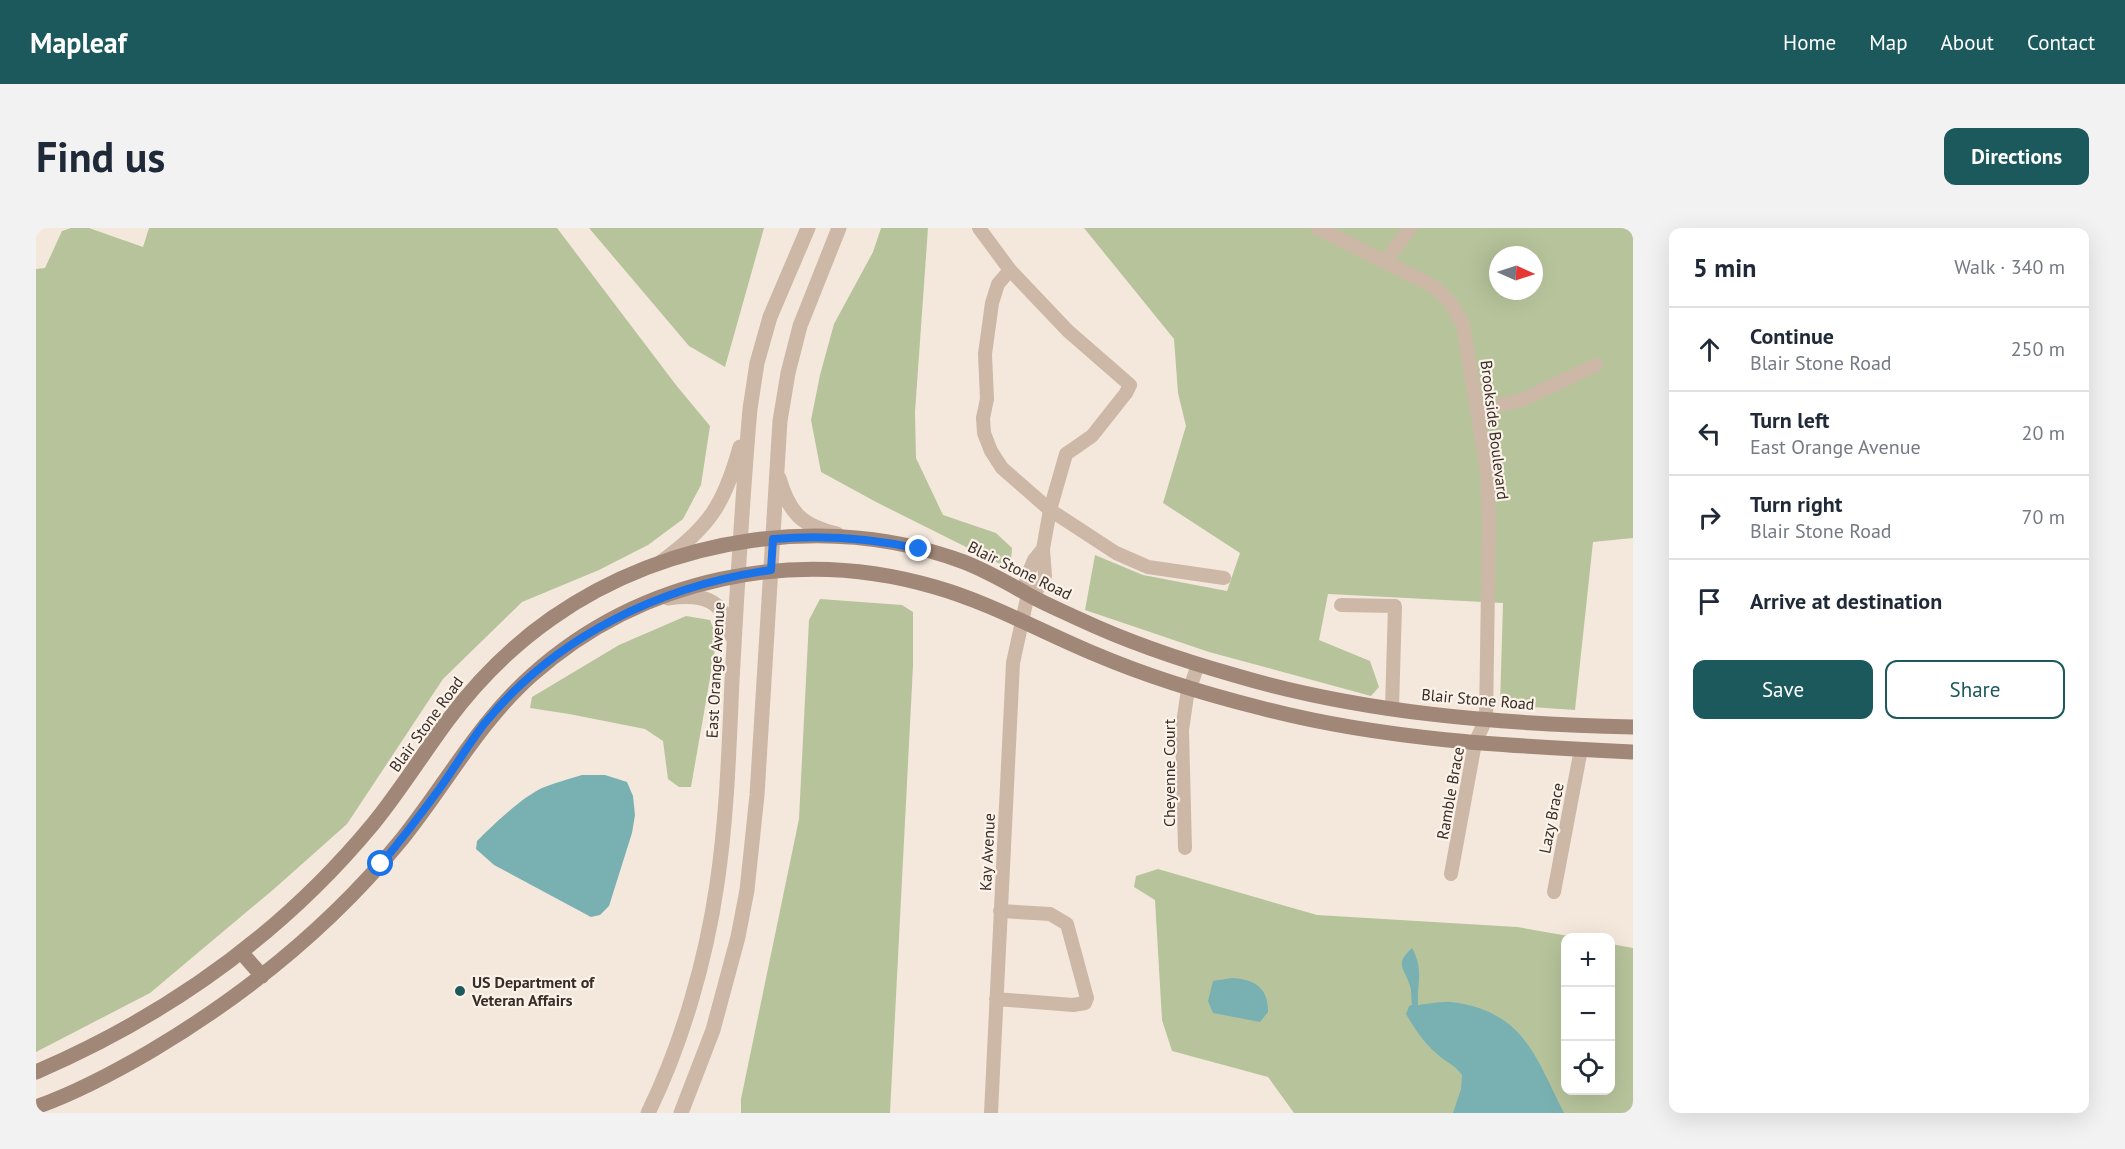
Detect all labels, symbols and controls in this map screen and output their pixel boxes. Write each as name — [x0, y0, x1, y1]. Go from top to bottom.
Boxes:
text: Mapleaf — [30, 24, 127, 61]
text: Home — [1783, 29, 1836, 56]
text: Map — [1869, 29, 1908, 56]
text: About — [1941, 29, 1994, 56]
text: Contact — [2027, 29, 2095, 56]
button: Directions — [1944, 128, 2089, 185]
text: Find us — [36, 129, 165, 184]
north arrow — [1489, 246, 1543, 300]
text: 5 min — [1693, 251, 1756, 284]
text: Walk · 340 m — [1954, 254, 2065, 280]
text: Continue — [1750, 322, 1834, 350]
icon: ahead — [1693, 333, 1726, 366]
text: 250 m — [2011, 336, 2065, 362]
text: Blair Stone Road — [1750, 350, 1892, 376]
street label: Brookside Boulevard — [1477, 359, 1513, 501]
text: Turn left — [1750, 406, 1830, 434]
icon: left — [1693, 417, 1726, 450]
text: 20 m — [2022, 420, 2065, 446]
text: East Orange Avenue — [1750, 434, 1921, 460]
text: Turn right — [1750, 490, 1842, 518]
icon: right — [1693, 501, 1726, 534]
text: 70 m — [2022, 504, 2065, 530]
text: Blair Stone Road — [1750, 518, 1892, 544]
route end — [905, 535, 931, 561]
street label: Blair Stone Road — [965, 536, 1075, 604]
icon: arrive — [1693, 585, 1726, 618]
text: Arrive at destination — [1750, 587, 1942, 615]
street label: East Orange Avenue — [701, 601, 729, 739]
button: Save — [1693, 660, 1873, 719]
button: Share — [1885, 660, 2065, 719]
street label: Blair Stone Road — [385, 672, 467, 776]
street label: Blair Stone Road — [1421, 684, 1535, 714]
street label: Cheyenne Court — [1159, 718, 1179, 827]
street label: Ramble Brace — [1432, 745, 1468, 841]
street label: Lazy Brace — [1534, 781, 1568, 855]
street label: Kay Avenue — [975, 813, 999, 891]
route start — [367, 850, 393, 876]
map controls — [1561, 933, 1615, 1095]
button: + — [1561, 933, 1615, 987]
place label: US Department of Veteran Affairs — [471, 972, 595, 1010]
marker: US Department of Veteran Affairs — [453, 984, 467, 998]
button: − — [1561, 987, 1615, 1041]
button: locate — [1561, 1041, 1615, 1095]

